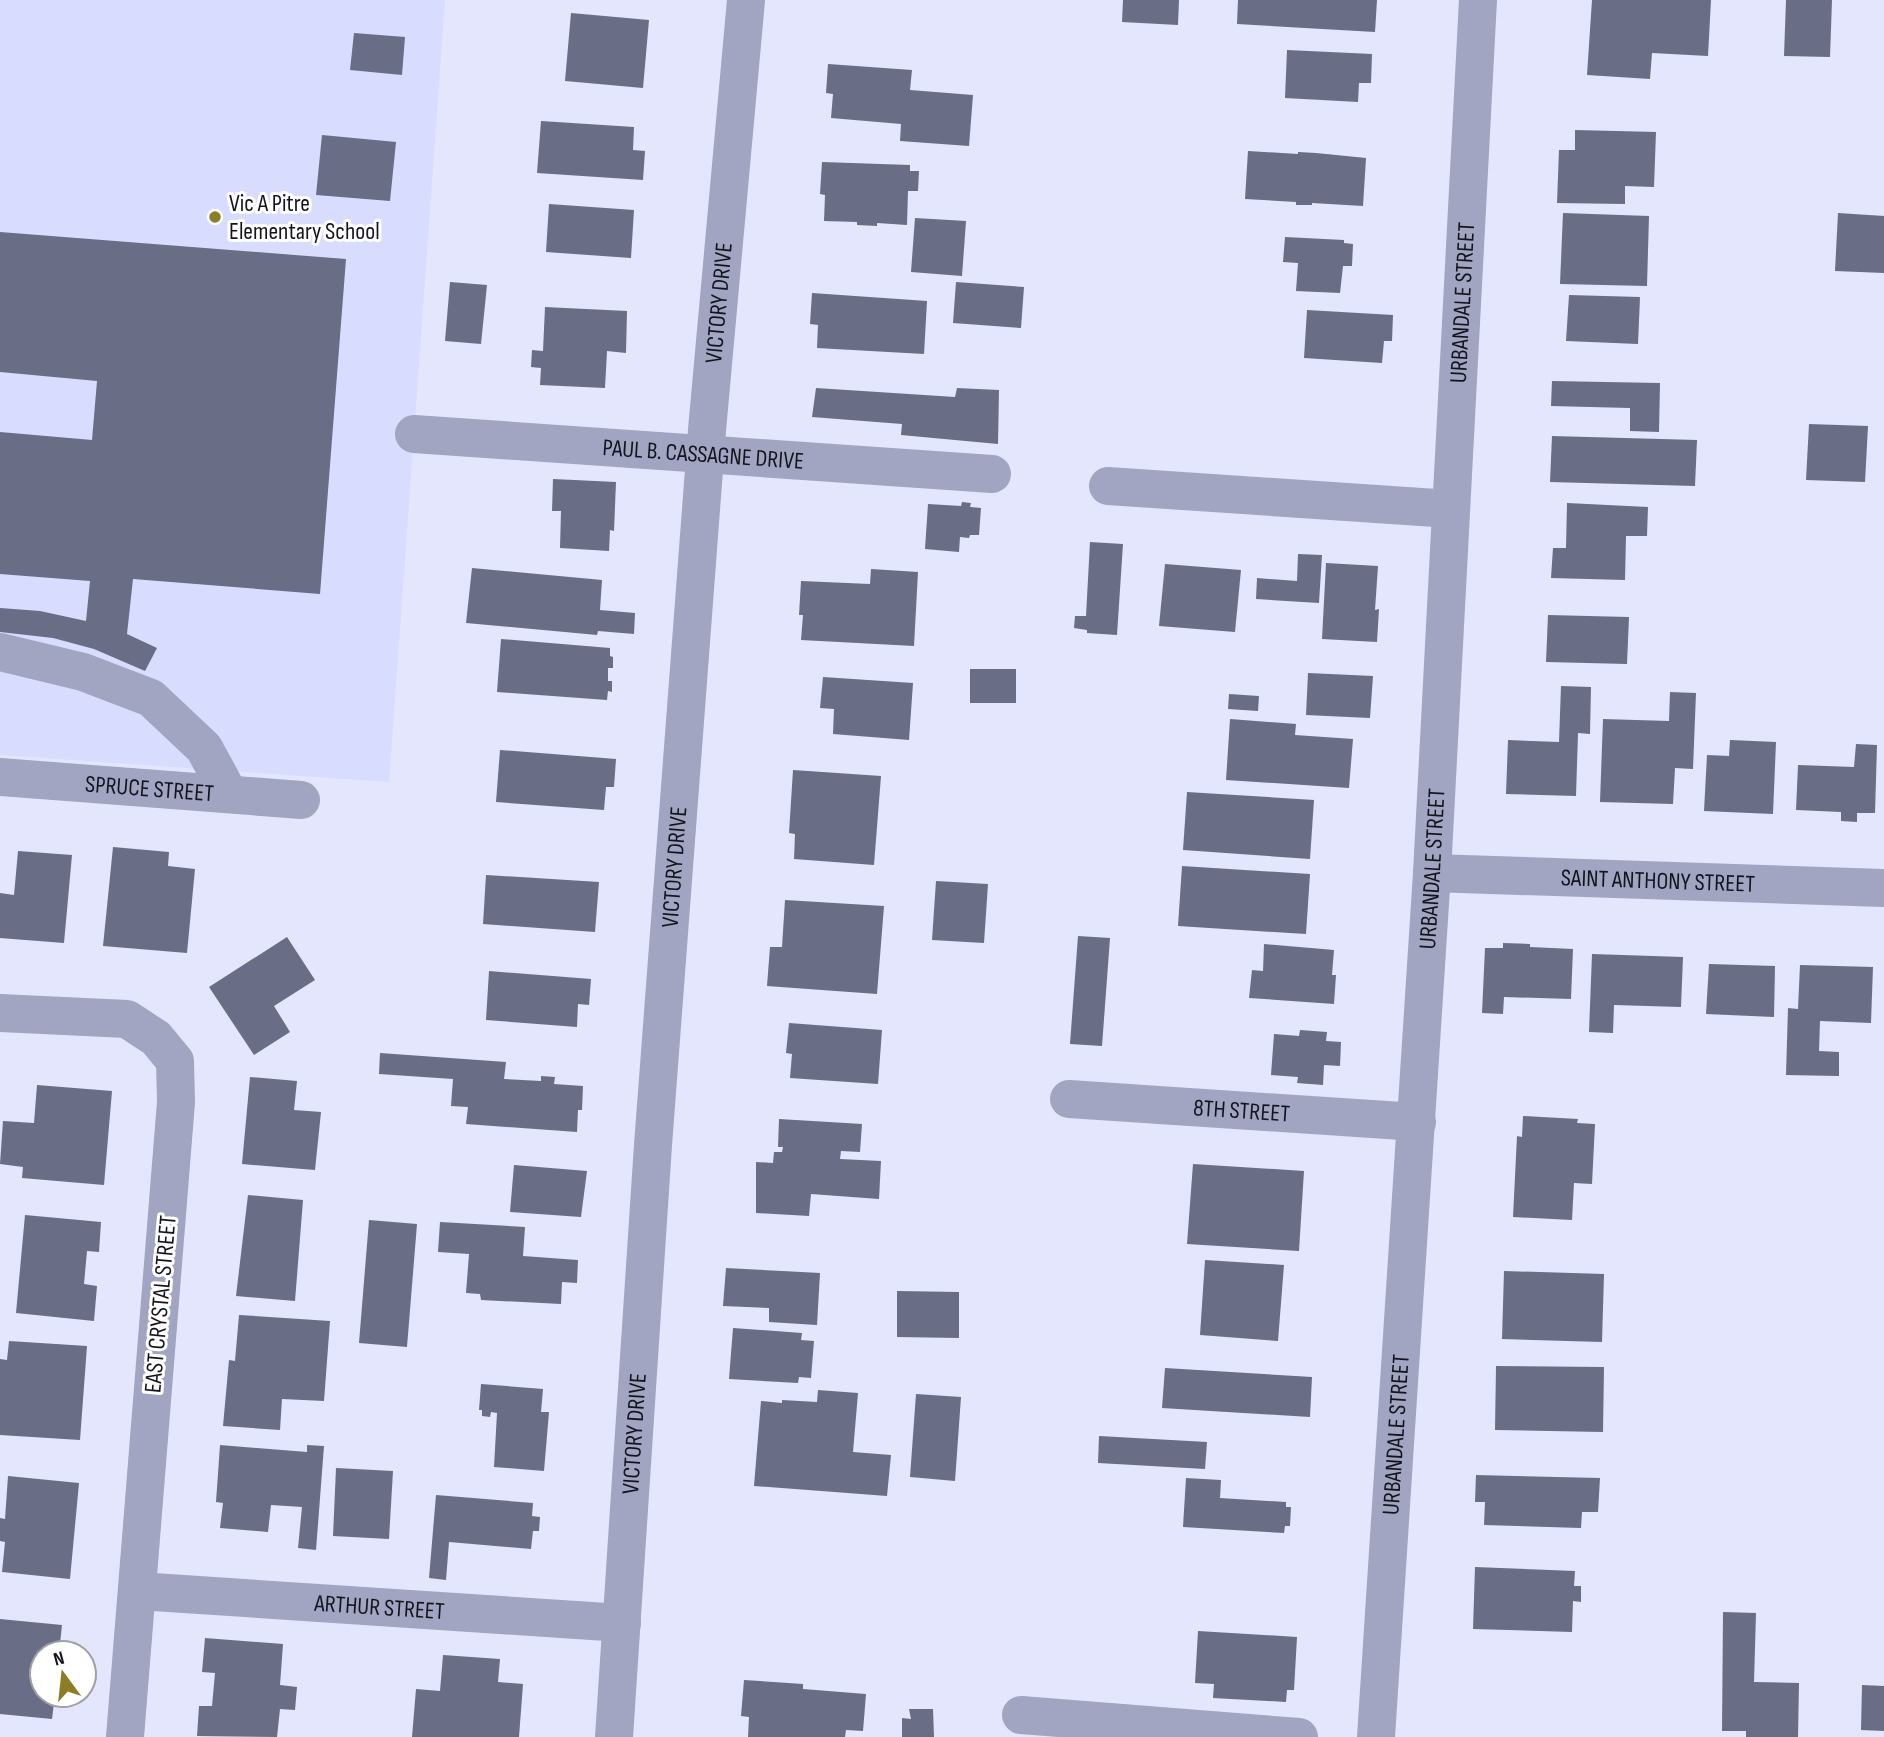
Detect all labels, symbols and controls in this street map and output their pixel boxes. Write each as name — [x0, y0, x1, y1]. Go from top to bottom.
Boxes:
place label: Vic A Pitre Elementary School — [229, 189, 380, 246]
marker: Vic A Pitre Elementary School — [207, 209, 223, 225]
street label: URBANDALE STREET — [1444, 221, 1481, 384]
street label: VICTORY DRIVE — [699, 241, 739, 365]
street label: PAUL B. CASSAGNE DRIVE — [602, 433, 805, 476]
street label: SPRUCE STREET — [84, 770, 215, 808]
street label: URBANDALE STREET — [1413, 787, 1451, 950]
street label: VICTORY DRIVE — [655, 805, 694, 929]
street label: SAINT ANTHONY STREET — [1560, 863, 1756, 899]
street label: 8TH STREET — [1192, 1093, 1291, 1129]
street label: EAST CRYSTAL STREET — [138, 1214, 183, 1394]
street label: URBANDALE STREET — [1376, 1353, 1416, 1516]
street label: VICTORY DRIVE — [616, 1372, 653, 1495]
street label: ARTHUR STREET — [312, 1589, 446, 1626]
north arrow — [28, 1639, 98, 1709]
text: N — [51, 1647, 67, 1671]

